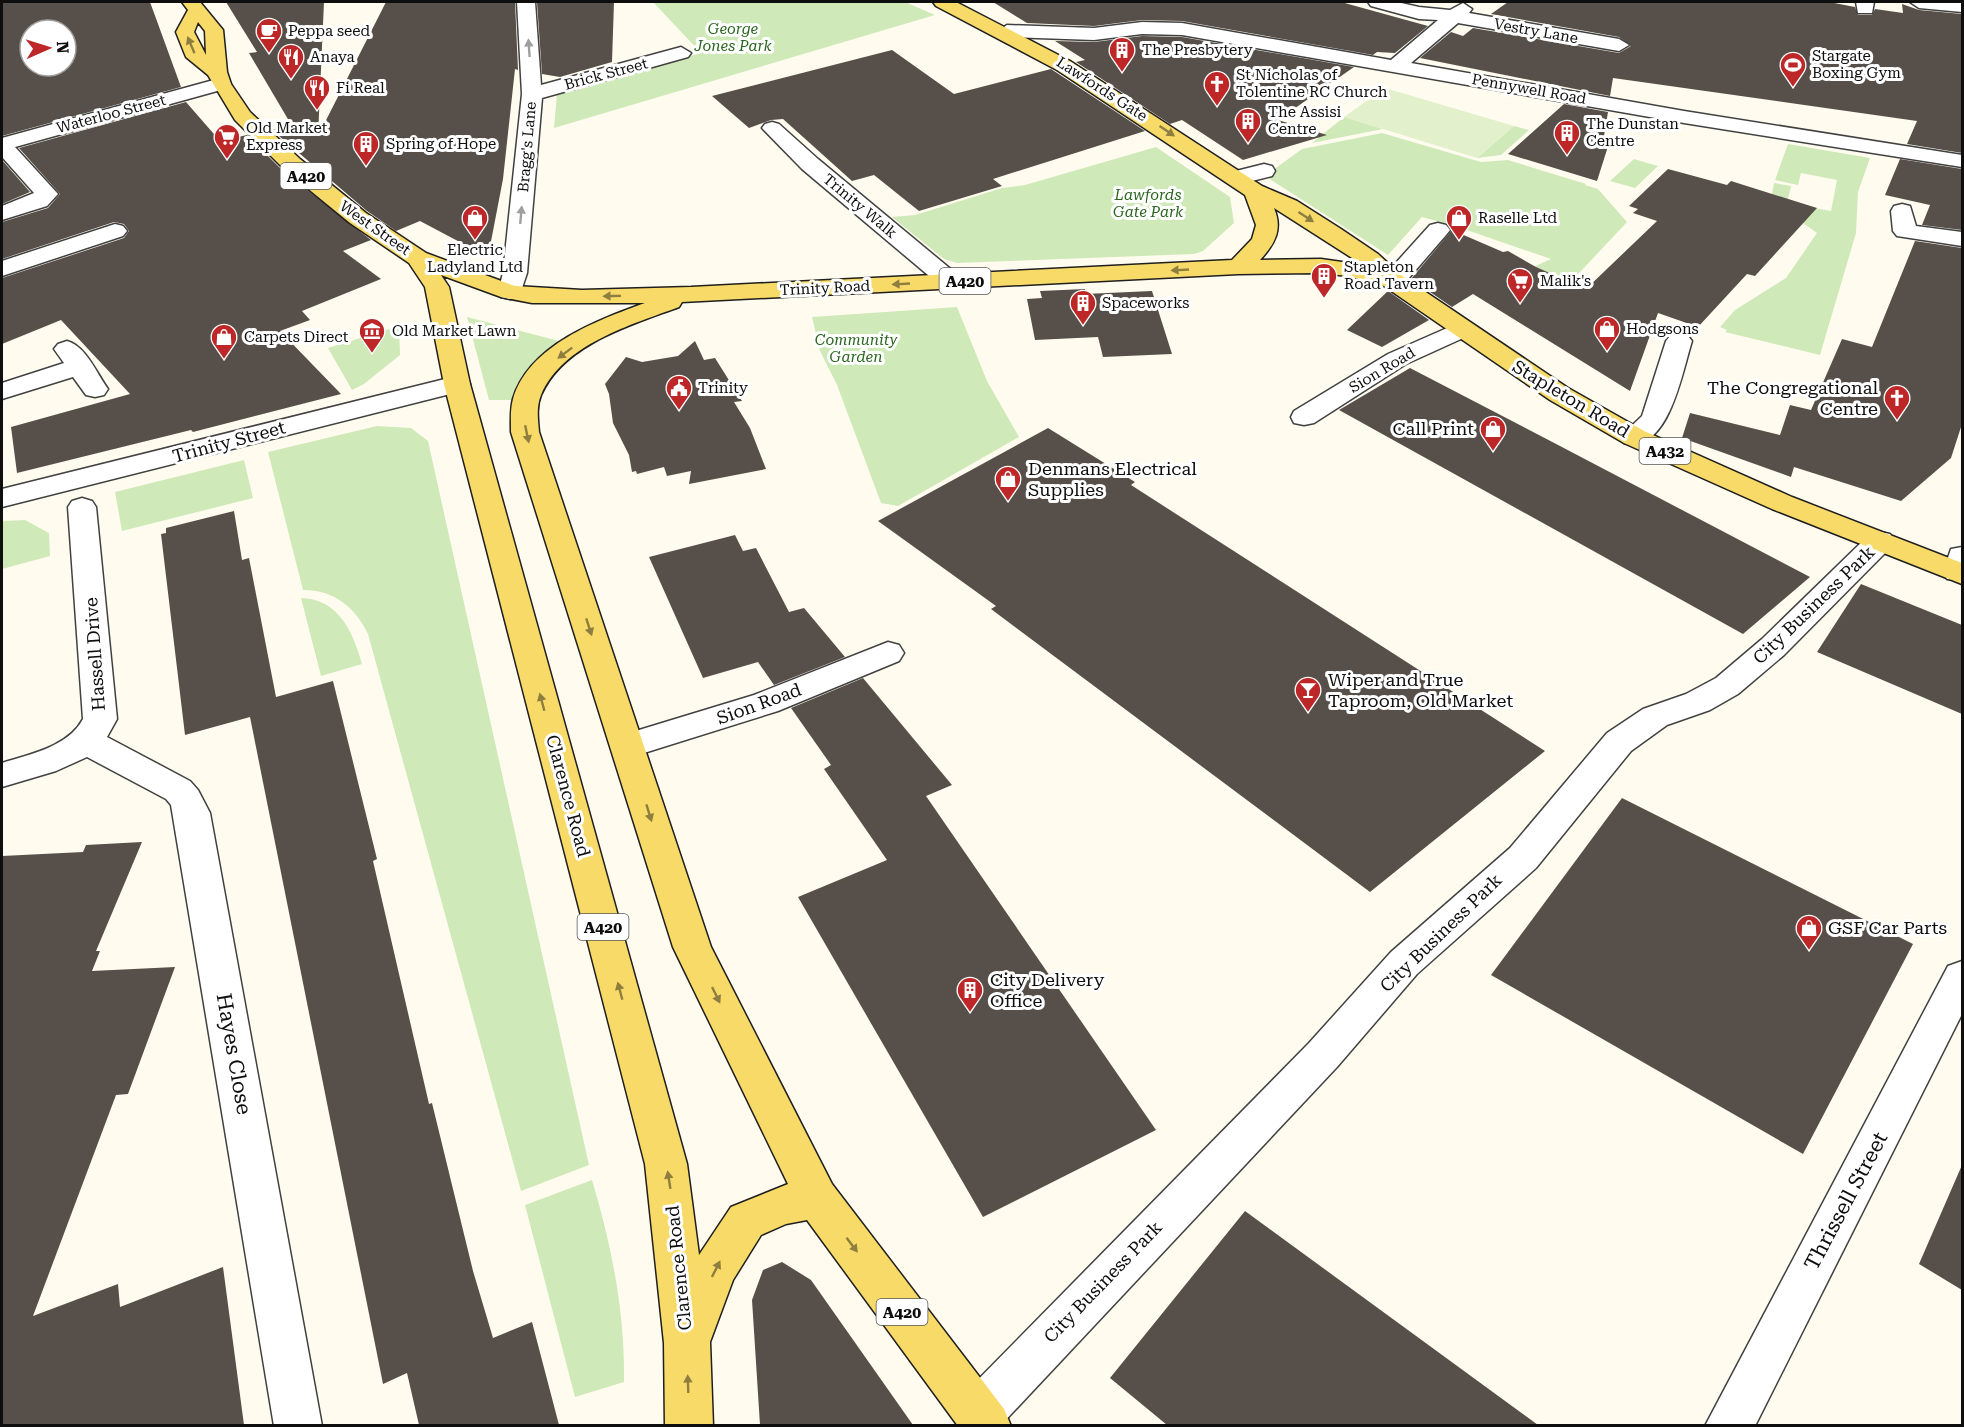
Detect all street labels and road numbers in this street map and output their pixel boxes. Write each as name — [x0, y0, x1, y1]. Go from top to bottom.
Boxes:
street label: Vestry Lane — [1492, 15, 1580, 47]
street label: Lawfords Gate — [1053, 53, 1151, 125]
street label: Brick Street — [562, 54, 650, 94]
street label: Pennywell Road — [1470, 70, 1588, 108]
street label: Waterloo Street — [54, 91, 168, 137]
street label: Bragg's Lane — [514, 101, 540, 193]
road number: A420 — [280, 163, 332, 189]
street label: Trinity Walk — [820, 170, 901, 242]
street label: West Street — [336, 197, 414, 259]
road number: A420 — [940, 268, 990, 294]
street label: Trinity Road — [779, 277, 871, 299]
street label: Sion Road — [1346, 343, 1419, 397]
street label: Stapleton Road — [1509, 355, 1634, 442]
street label: Trinity Street — [170, 416, 288, 467]
road number: A432 — [1640, 438, 1690, 464]
street label: City Business Park — [1748, 541, 1879, 668]
street label: Hassell Drive — [80, 596, 109, 712]
street label: Sion Road — [714, 678, 804, 729]
street label: Clarence Road — [542, 732, 595, 860]
street label: City Business Park — [1375, 869, 1506, 996]
road number: A420 — [578, 914, 628, 940]
street label: Hayes Close — [212, 991, 256, 1117]
street label: Thrissell Street — [1800, 1128, 1892, 1274]
street label: Clarence Road — [661, 1204, 696, 1332]
street label: City Business Park — [1039, 1216, 1166, 1347]
road number: A420 — [876, 1299, 928, 1325]

